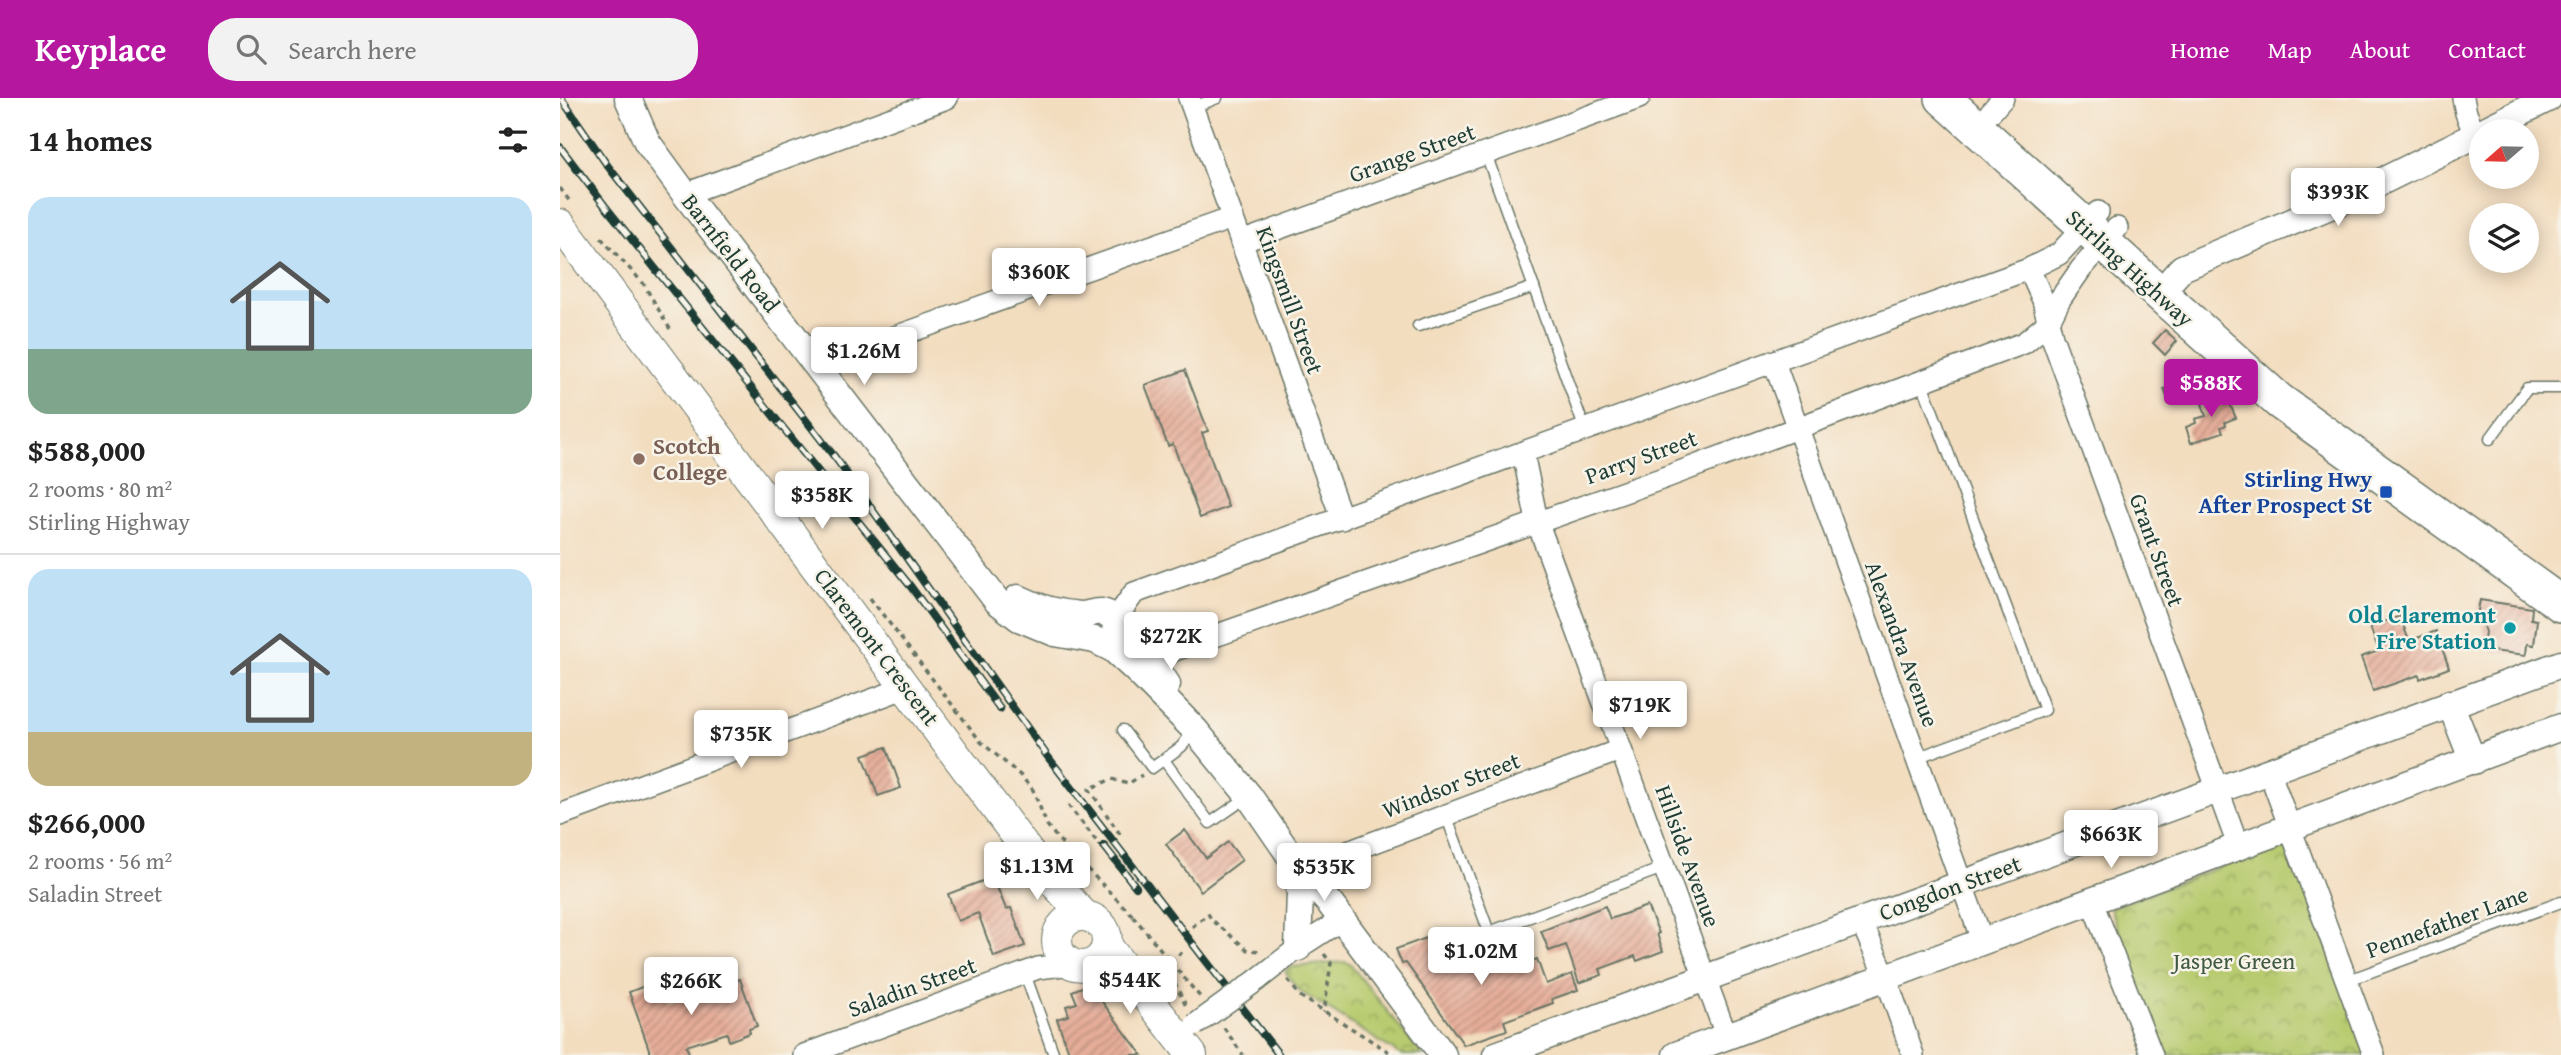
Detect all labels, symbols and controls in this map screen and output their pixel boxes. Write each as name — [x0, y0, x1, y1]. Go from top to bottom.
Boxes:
search box — [208, 18, 698, 81]
text: Keyplace — [35, 25, 166, 73]
icon: search — [232, 30, 270, 68]
text: Search here — [288, 30, 417, 69]
text: Home — [2171, 32, 2230, 67]
text: Map — [2268, 32, 2312, 67]
text: About — [2350, 32, 2410, 67]
text: Contact — [2448, 32, 2526, 67]
street label: Grange Street — [1344, 114, 1480, 191]
text: 14 homes — [28, 118, 153, 162]
north arrow — [2469, 119, 2539, 189]
map controls — [2469, 119, 2539, 273]
icon: filters — [494, 121, 532, 159]
pin: $393K — [2289, 169, 2387, 228]
text: $393K — [2307, 174, 2369, 207]
street label: Barnfield Road — [674, 186, 789, 320]
street label: Stirling Highway — [2059, 201, 2202, 334]
button: layers — [2469, 203, 2539, 273]
street label: Kingsmill Street — [1248, 221, 1332, 378]
icon: home — [217, 243, 343, 369]
pin: $360K — [990, 248, 1088, 308]
text: $360K — [1008, 254, 1070, 287]
pin: $1.26M — [807, 328, 921, 387]
text: $1.26M — [827, 333, 901, 366]
pin: $588K — [2162, 360, 2260, 419]
text: $588K — [2180, 365, 2242, 398]
street label: Parry Street — [1580, 421, 1701, 492]
text: $588,000 — [28, 428, 145, 472]
place label: Scotch College — [653, 429, 727, 488]
marker: Scotch College — [631, 451, 647, 467]
place label: Stirling Hwy After Prospect St — [2198, 462, 2372, 521]
text: 2 rooms · 80 m² — [28, 472, 172, 505]
pin: $358K — [773, 472, 871, 531]
text: $358K — [791, 477, 853, 510]
marker: Stirling Hwy After Prospect St — [2378, 484, 2394, 500]
street label: Grant Street — [2122, 489, 2193, 611]
text: Stirling Highway — [28, 505, 190, 538]
street label: Alexandra Avenue — [1857, 556, 1948, 731]
street label: Claremont Crescent — [807, 561, 948, 732]
place label: Old Claremont Fire Station — [2348, 598, 2496, 657]
pin: $272K — [1122, 612, 1220, 672]
icon: home — [217, 615, 343, 741]
text: $272K — [1140, 618, 1202, 651]
marker: Old Claremont Fire Station — [2502, 620, 2518, 636]
pin: $719K — [1591, 682, 1689, 741]
text: $719K — [1609, 687, 1671, 720]
pin: $735K — [692, 710, 790, 770]
text: $735K — [710, 716, 772, 749]
street label: Windsor Street — [1377, 743, 1524, 826]
street label: Hillside Avenue — [1647, 780, 1729, 931]
text: $266,000 — [28, 800, 145, 844]
pin: $663K — [2062, 810, 2160, 870]
text: $663K — [2080, 816, 2142, 849]
pin: $1.13M — [980, 842, 1094, 902]
text: 2 rooms · 56 m² — [28, 844, 172, 877]
pin: $535K — [1275, 844, 1373, 903]
street label: Congdon Street — [1874, 847, 2025, 928]
text: $1.13M — [1000, 848, 1074, 881]
text: $535K — [1293, 849, 1355, 882]
text: Saladin Street — [28, 877, 162, 910]
street label: Pennefather Lane — [2361, 877, 2532, 966]
pin: $1.02M — [1424, 928, 1538, 987]
text: $1.02M — [1444, 933, 1518, 966]
park label: Jasper Green — [2170, 944, 2295, 977]
street label: Saladin Street — [843, 948, 981, 1025]
pin: $544K — [1081, 956, 1179, 1016]
pin: $266K — [642, 958, 740, 1017]
text: $544K — [1099, 962, 1161, 995]
text: $266K — [660, 963, 722, 996]

